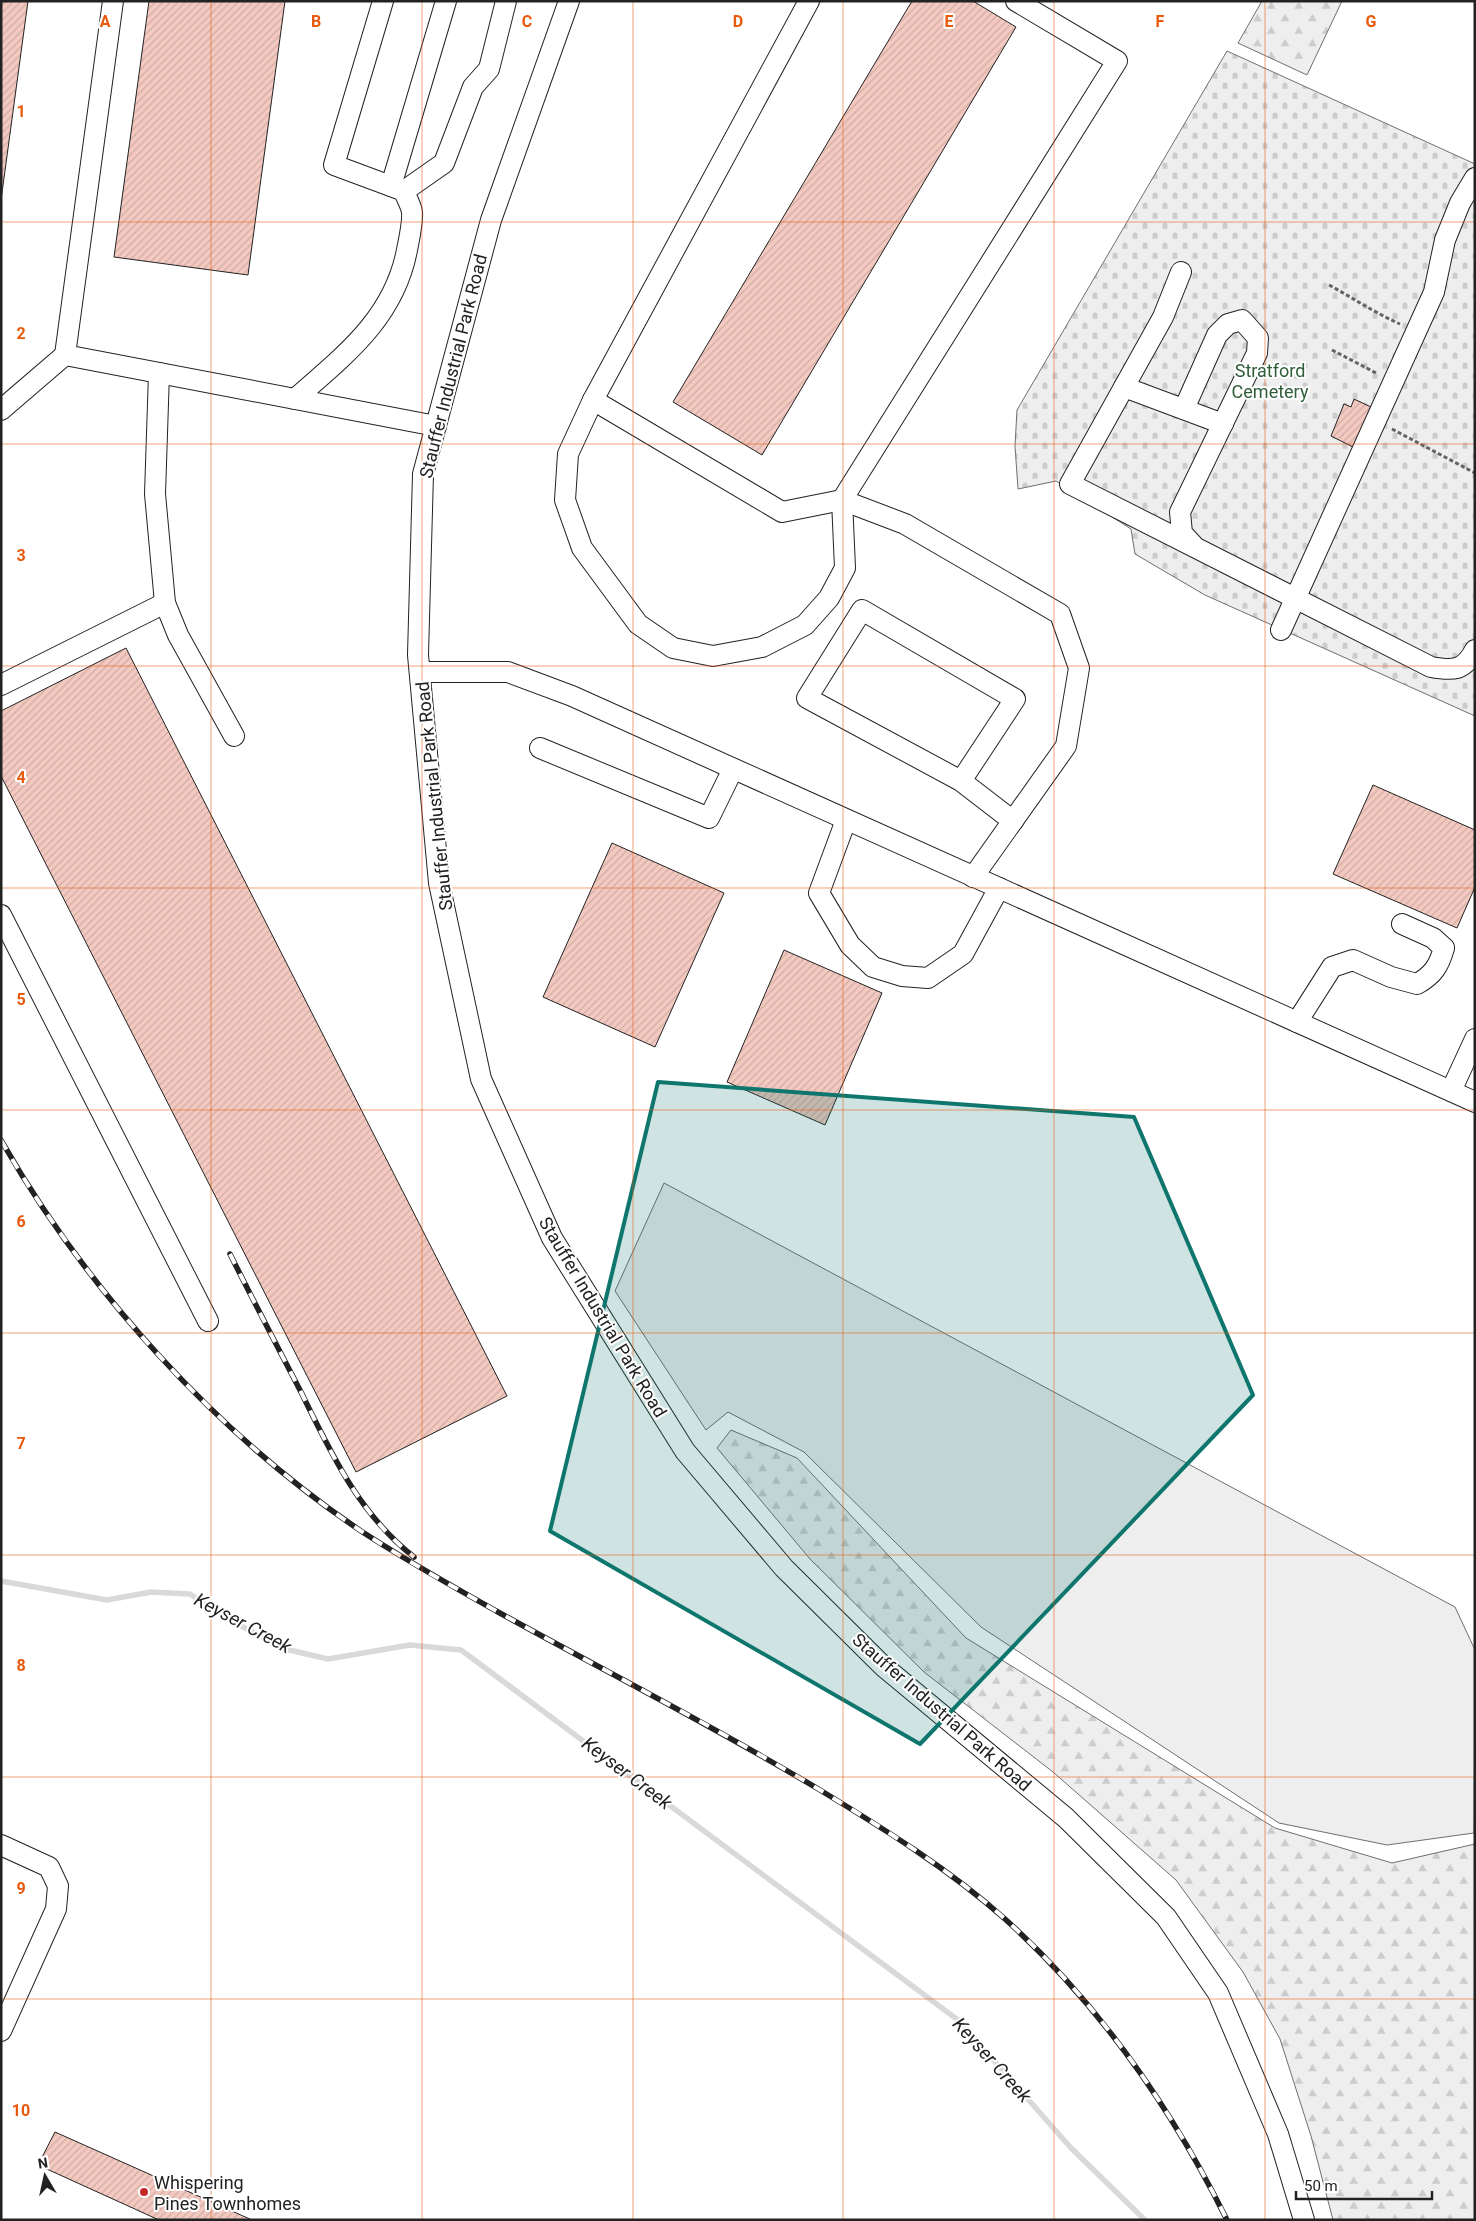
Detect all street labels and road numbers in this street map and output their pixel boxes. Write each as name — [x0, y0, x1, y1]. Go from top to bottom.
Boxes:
street label: Stauffer Industrial Park Road — [415, 252, 491, 480]
street label: Stauffer Industrial Park Road — [412, 681, 456, 911]
street label: Stauffer Industrial Park Road — [535, 1213, 671, 1421]
street label: Stauffer Industrial Park Road — [848, 1629, 1036, 1795]

